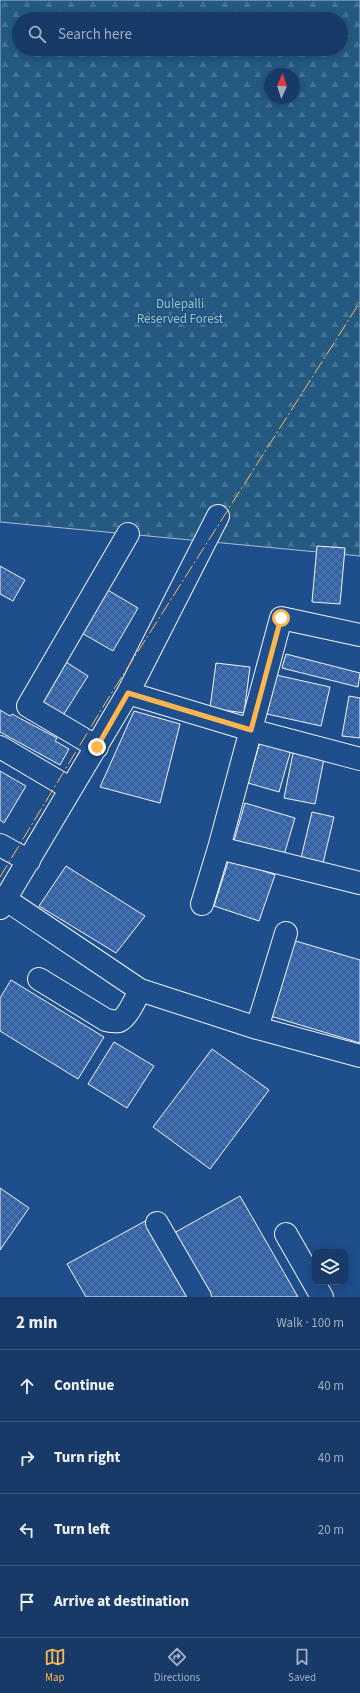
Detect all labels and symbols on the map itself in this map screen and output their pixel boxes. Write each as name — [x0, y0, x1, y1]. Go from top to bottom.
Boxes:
north arrow — [264, 68, 300, 104]
park label: Dulepalli Reserved Forest — [137, 295, 224, 328]
route start — [272, 609, 290, 627]
route end — [88, 738, 106, 756]

